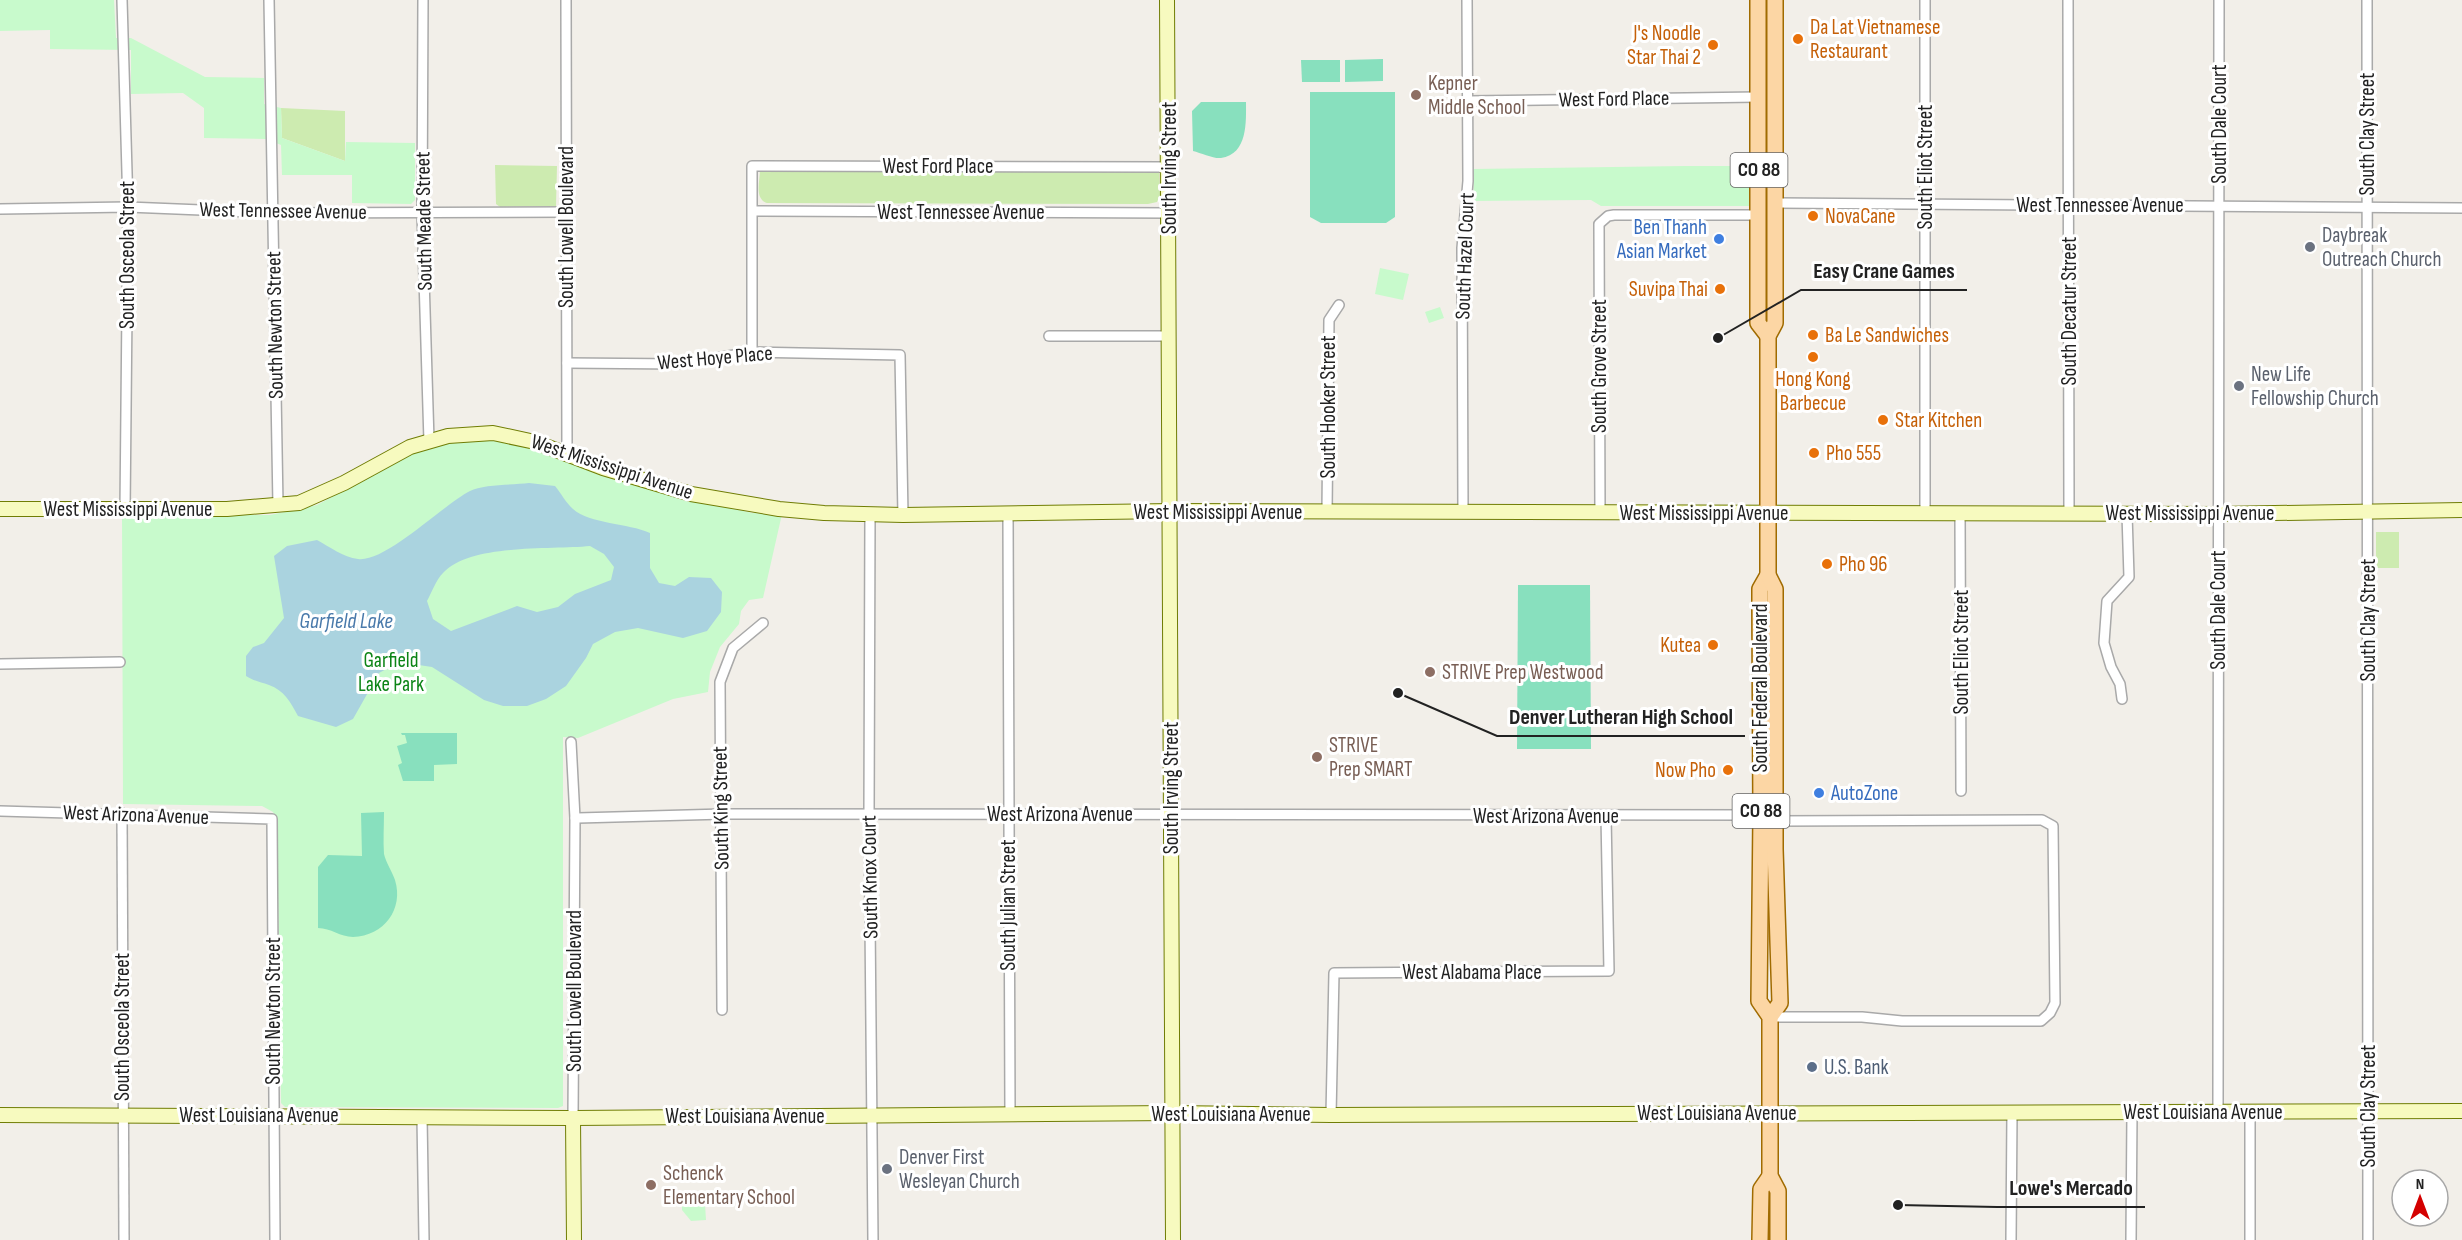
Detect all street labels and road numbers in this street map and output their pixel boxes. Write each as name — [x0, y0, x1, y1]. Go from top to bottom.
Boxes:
street label: South Dale Court — [2207, 64, 2232, 184]
street label: South Clay Street — [2355, 73, 2380, 196]
street label: West Ford Place — [1558, 86, 1670, 112]
street label: South Irving Street — [1157, 102, 1182, 234]
street label: South Eliot Street — [1913, 105, 1938, 229]
street label: South Lowell Boulevard — [554, 146, 579, 308]
street label: South Meade Street — [410, 151, 438, 291]
road number: CO 88 — [1730, 153, 1788, 187]
street label: West Ford Place — [883, 154, 993, 179]
street label: South Osceola Street — [115, 181, 140, 329]
street label: South Hazel Court — [1450, 192, 1480, 320]
street label: West Tennessee Avenue — [2016, 193, 2184, 218]
street label: West Tennessee Avenue — [199, 197, 367, 225]
street label: West Tennessee Avenue — [877, 200, 1045, 225]
street label: South Decatur Street — [2057, 236, 2082, 386]
street label: South Newton Street — [261, 251, 289, 399]
street label: South Grove Street — [1587, 299, 1612, 433]
street label: South Hooker Street — [1316, 335, 1341, 479]
street label: West Hoye Place — [656, 341, 774, 375]
street label: West Mississippi Avenue — [528, 429, 696, 505]
street label: West Mississippi Avenue — [44, 497, 212, 522]
street label: West Mississippi Avenue — [1134, 500, 1302, 525]
street label: West Mississippi Avenue — [1620, 501, 1788, 526]
street label: West Mississippi Avenue — [2106, 501, 2274, 526]
street label: South Dale Court — [2206, 550, 2231, 670]
street label: South Clay Street — [2356, 559, 2381, 682]
street label: South Eliot Street — [1949, 590, 1974, 714]
street label: South Federal Boulevard — [1748, 604, 1773, 772]
street label: South Irving Street — [1159, 722, 1184, 854]
street label: South King Street — [707, 746, 735, 870]
road number: CO 88 — [1732, 794, 1790, 828]
street label: West Arizona Avenue — [63, 800, 209, 830]
street label: West Arizona Avenue — [987, 802, 1133, 827]
street label: West Arizona Avenue — [1473, 804, 1619, 829]
street label: South Knox Court — [856, 815, 884, 939]
street label: South Julian Street — [996, 839, 1021, 971]
street label: South Lowell Boulevard — [562, 910, 587, 1072]
street label: South Newton Street — [261, 937, 286, 1085]
street label: South Osceola Street — [110, 953, 135, 1101]
street label: West Alabama Place — [1402, 960, 1542, 985]
street label: South Clay Street — [2356, 1045, 2381, 1168]
street label: West Louisiana Avenue — [2123, 1100, 2283, 1125]
street label: West Louisiana Avenue — [1637, 1101, 1797, 1126]
street label: West Louisiana Avenue — [1151, 1102, 1311, 1127]
street label: West Louisiana Avenue — [179, 1103, 339, 1128]
street label: West Louisiana Avenue — [665, 1104, 825, 1129]

